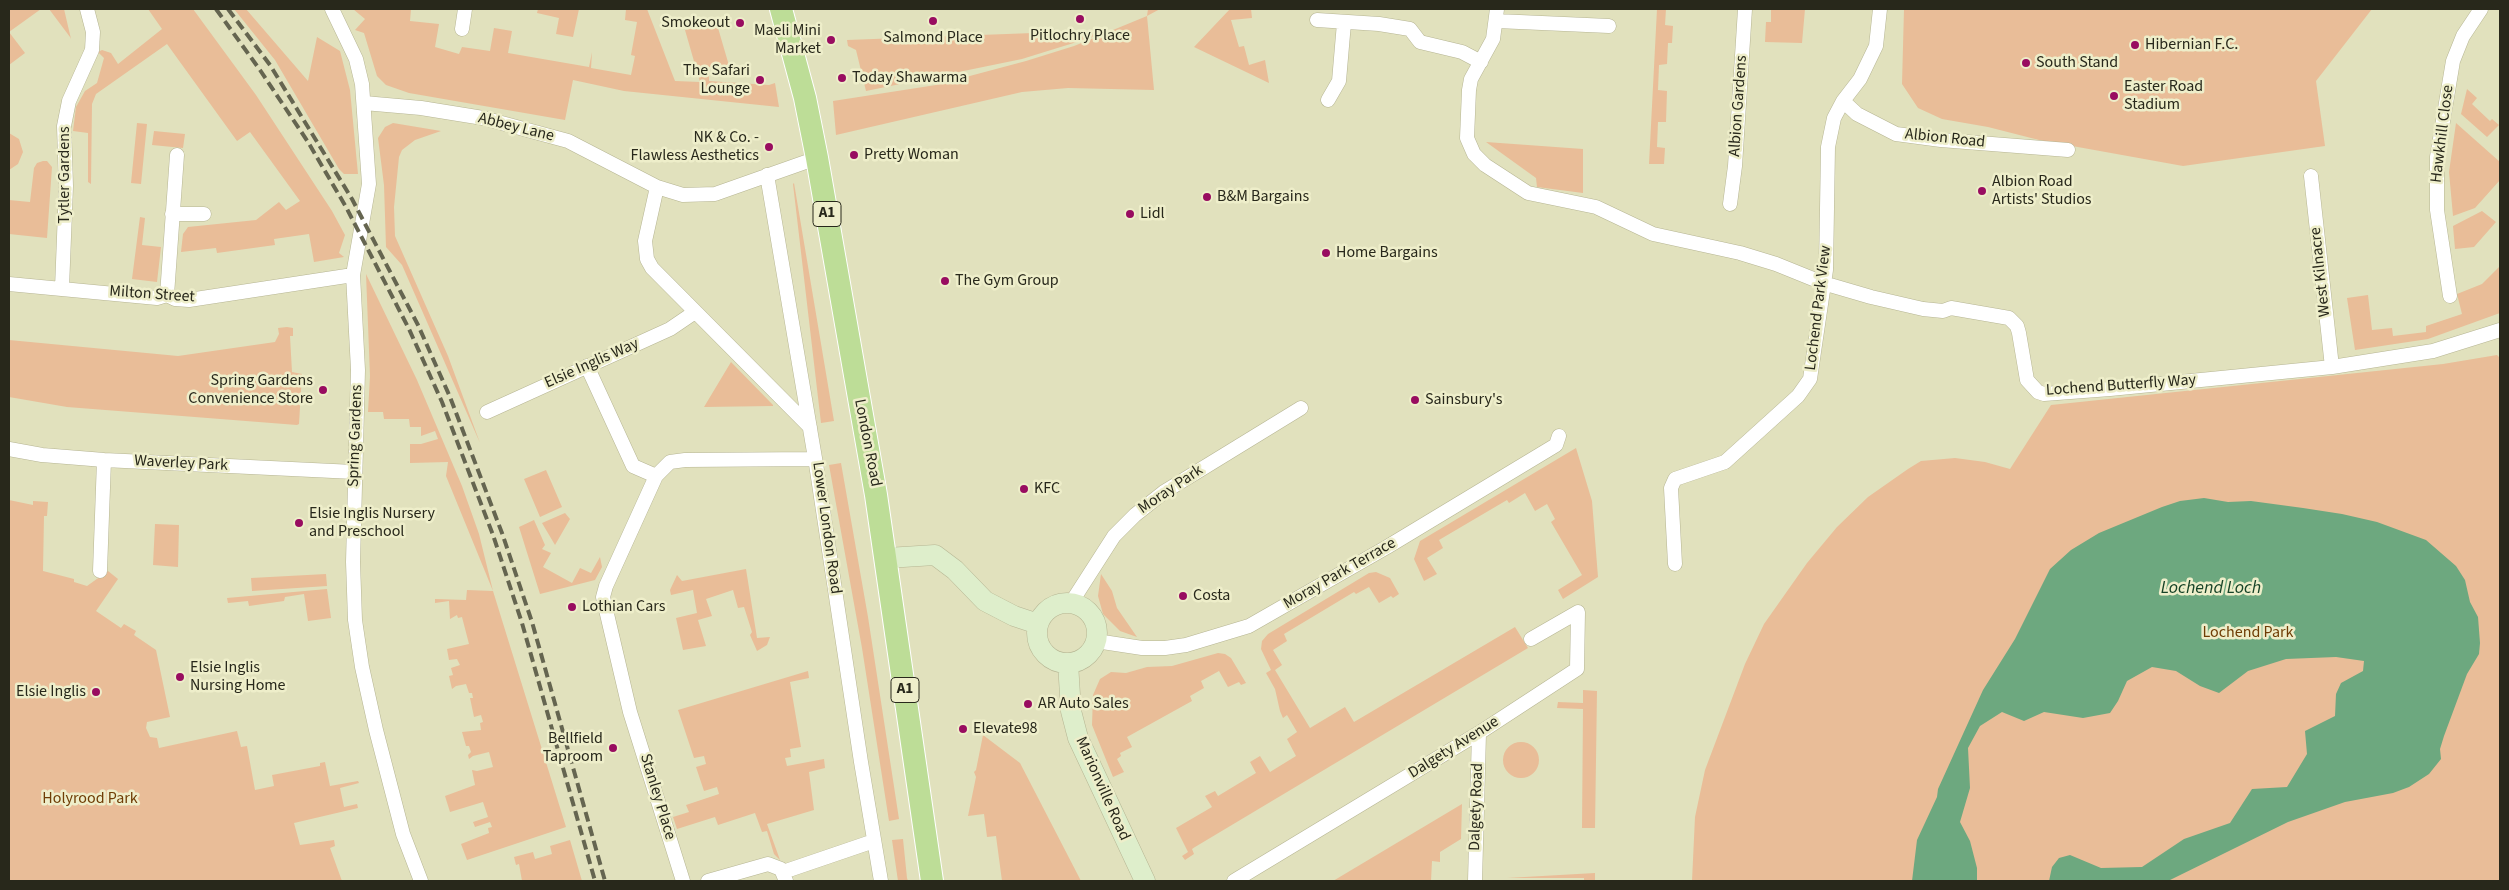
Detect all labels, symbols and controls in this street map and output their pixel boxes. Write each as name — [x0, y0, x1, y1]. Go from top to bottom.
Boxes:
place label: Smokeout — [661, 13, 730, 33]
marker: Pitlochry Place — [1074, 13, 1086, 25]
marker: Salmond Place — [927, 15, 939, 27]
marker: Smokeout — [734, 17, 746, 29]
place label: Maeli Mini Market — [754, 21, 821, 59]
place label: Pitlochry Place — [1030, 26, 1130, 46]
place label: Salmond Place — [883, 28, 983, 48]
marker: Maeli Mini Market — [825, 34, 837, 46]
place label: Hibernian F.C. — [2145, 35, 2238, 55]
marker: Hibernian F.C. — [2129, 39, 2141, 51]
place label: South Stand — [2036, 53, 2118, 73]
street label: Albion Gardens — [1726, 55, 1752, 157]
marker: South Stand — [2020, 57, 2032, 69]
place label: The Safari Lounge — [683, 61, 750, 99]
place label: Today Shawarma — [852, 68, 967, 88]
marker: Today Shawarma — [836, 72, 848, 84]
marker: The Safari Lounge — [754, 74, 766, 86]
place label: Easter Road Stadium — [2124, 77, 2203, 115]
street label: Hawkhill Close — [2427, 84, 2459, 184]
marker: Easter Road Stadium — [2108, 90, 2120, 102]
street label: Abbey Lane — [476, 109, 556, 147]
street label: Albion Road — [1904, 125, 1986, 153]
street label: Tytler Gardens — [55, 126, 75, 224]
place label: NK & Co. - Flawless Aesthetics — [631, 128, 759, 166]
marker: NK & Co. - Flawless Aesthetics — [763, 141, 775, 153]
place label: Pretty Woman — [864, 145, 959, 165]
marker: Pretty Woman — [848, 149, 860, 161]
place label: Albion Road Artists' Studios — [1992, 172, 2092, 210]
marker: Albion Road Artists' Studios — [1976, 185, 1988, 197]
place label: B&M Bargains — [1217, 187, 1309, 207]
marker: B&M Bargains — [1201, 191, 1213, 203]
road number: A1 — [813, 202, 841, 226]
place label: Lidl — [1140, 204, 1165, 224]
marker: Lidl — [1124, 208, 1136, 220]
street label: West Kilnacre — [2307, 226, 2335, 318]
place label: Home Bargains — [1336, 243, 1438, 263]
street label: Lochend Park View — [1802, 244, 1836, 372]
marker: Home Bargains — [1320, 247, 1332, 259]
place label: The Gym Group — [955, 271, 1059, 291]
marker: The Gym Group — [939, 275, 951, 287]
street label: Milton Street — [109, 282, 195, 308]
street label: Elsie Inglis Way — [542, 335, 642, 393]
place label: Spring Gardens Convenience Store — [188, 371, 313, 409]
street label: Lochend Butterfly Way — [2045, 371, 2197, 401]
marker: Spring Gardens Convenience Store — [317, 384, 329, 396]
street label: Spring Gardens — [345, 384, 367, 488]
place label: Sainsbury's — [1425, 390, 1502, 410]
marker: Sainsbury's — [1409, 394, 1421, 406]
street label: London Road — [849, 398, 885, 488]
street label: Waverley Park — [134, 452, 228, 476]
street label: Lower London Road — [807, 461, 845, 595]
street label: Moray Park — [1135, 461, 1207, 519]
place label: KFC — [1034, 479, 1060, 499]
marker: KFC — [1018, 483, 1030, 495]
place label: Elsie Inglis Nursery and Preschool — [309, 504, 435, 542]
marker: Elsie Inglis Nursery and Preschool — [293, 517, 305, 529]
street label: Moray Park Terrace — [1280, 534, 1400, 614]
water label: Lochend Loch — [2161, 578, 2261, 600]
place label: Costa — [1193, 586, 1230, 606]
marker: Costa — [1177, 590, 1189, 602]
place label: Lothian Cars — [582, 597, 665, 617]
marker: Lothian Cars — [566, 601, 578, 613]
park label: Lochend Park — [2203, 623, 2293, 643]
place label: Elsie Inglis Nursing Home — [190, 658, 286, 696]
marker: Elsie Inglis Nursing Home — [174, 671, 186, 683]
road number: A1 — [891, 678, 919, 702]
place label: Elsie Inglis — [16, 682, 86, 702]
marker: Elsie Inglis — [90, 686, 102, 698]
place label: AR Auto Sales — [1038, 694, 1129, 714]
marker: AR Auto Sales — [1022, 698, 1034, 710]
street label: Dalgety Avenue — [1405, 713, 1503, 783]
place label: Elevate98 — [973, 719, 1038, 739]
marker: Elevate98 — [957, 723, 969, 735]
place label: Bellfield Taproom — [543, 729, 603, 767]
street label: Marionville Road — [1071, 734, 1133, 844]
marker: Bellfield Taproom — [607, 742, 619, 754]
street label: Stanley Place — [635, 752, 679, 842]
street label: Dalgety Road — [1466, 763, 1488, 851]
park label: Holyrood Park — [42, 789, 138, 809]

